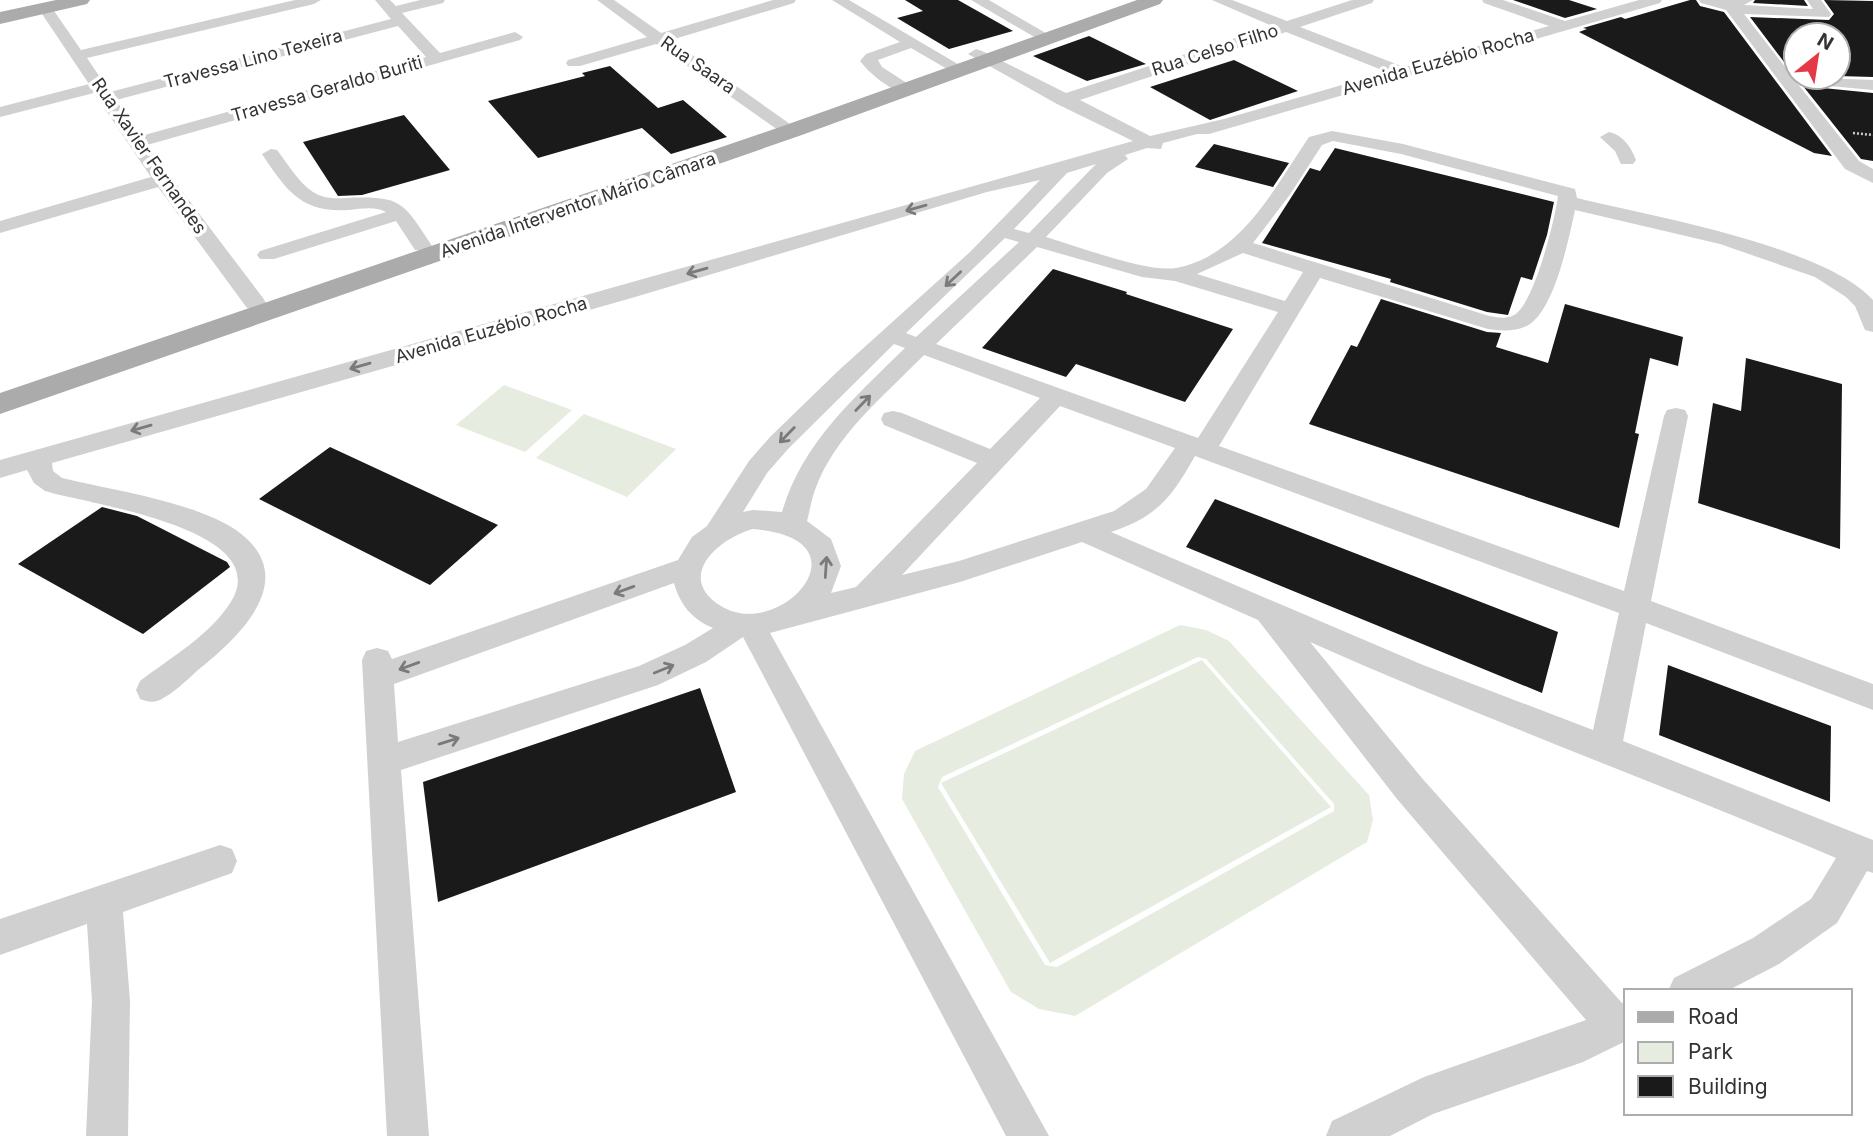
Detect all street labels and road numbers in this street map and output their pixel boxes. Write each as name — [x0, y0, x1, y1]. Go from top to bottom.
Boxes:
street label: Rua Celso Filho — [1149, 19, 1281, 80]
street label: Avenida Euzébio Rocha — [1339, 24, 1536, 99]
street label: Travessa Lino Texeira — [161, 25, 345, 92]
street label: Rua Saara — [657, 31, 740, 98]
street label: Travessa Geraldo Buriti — [229, 51, 425, 126]
street label: Rua Xavier Fernandes — [88, 74, 211, 238]
street label: Avenida Interventor Mário Câmara — [437, 147, 718, 262]
street label: Avenida Euzébio Rocha — [392, 292, 589, 367]

